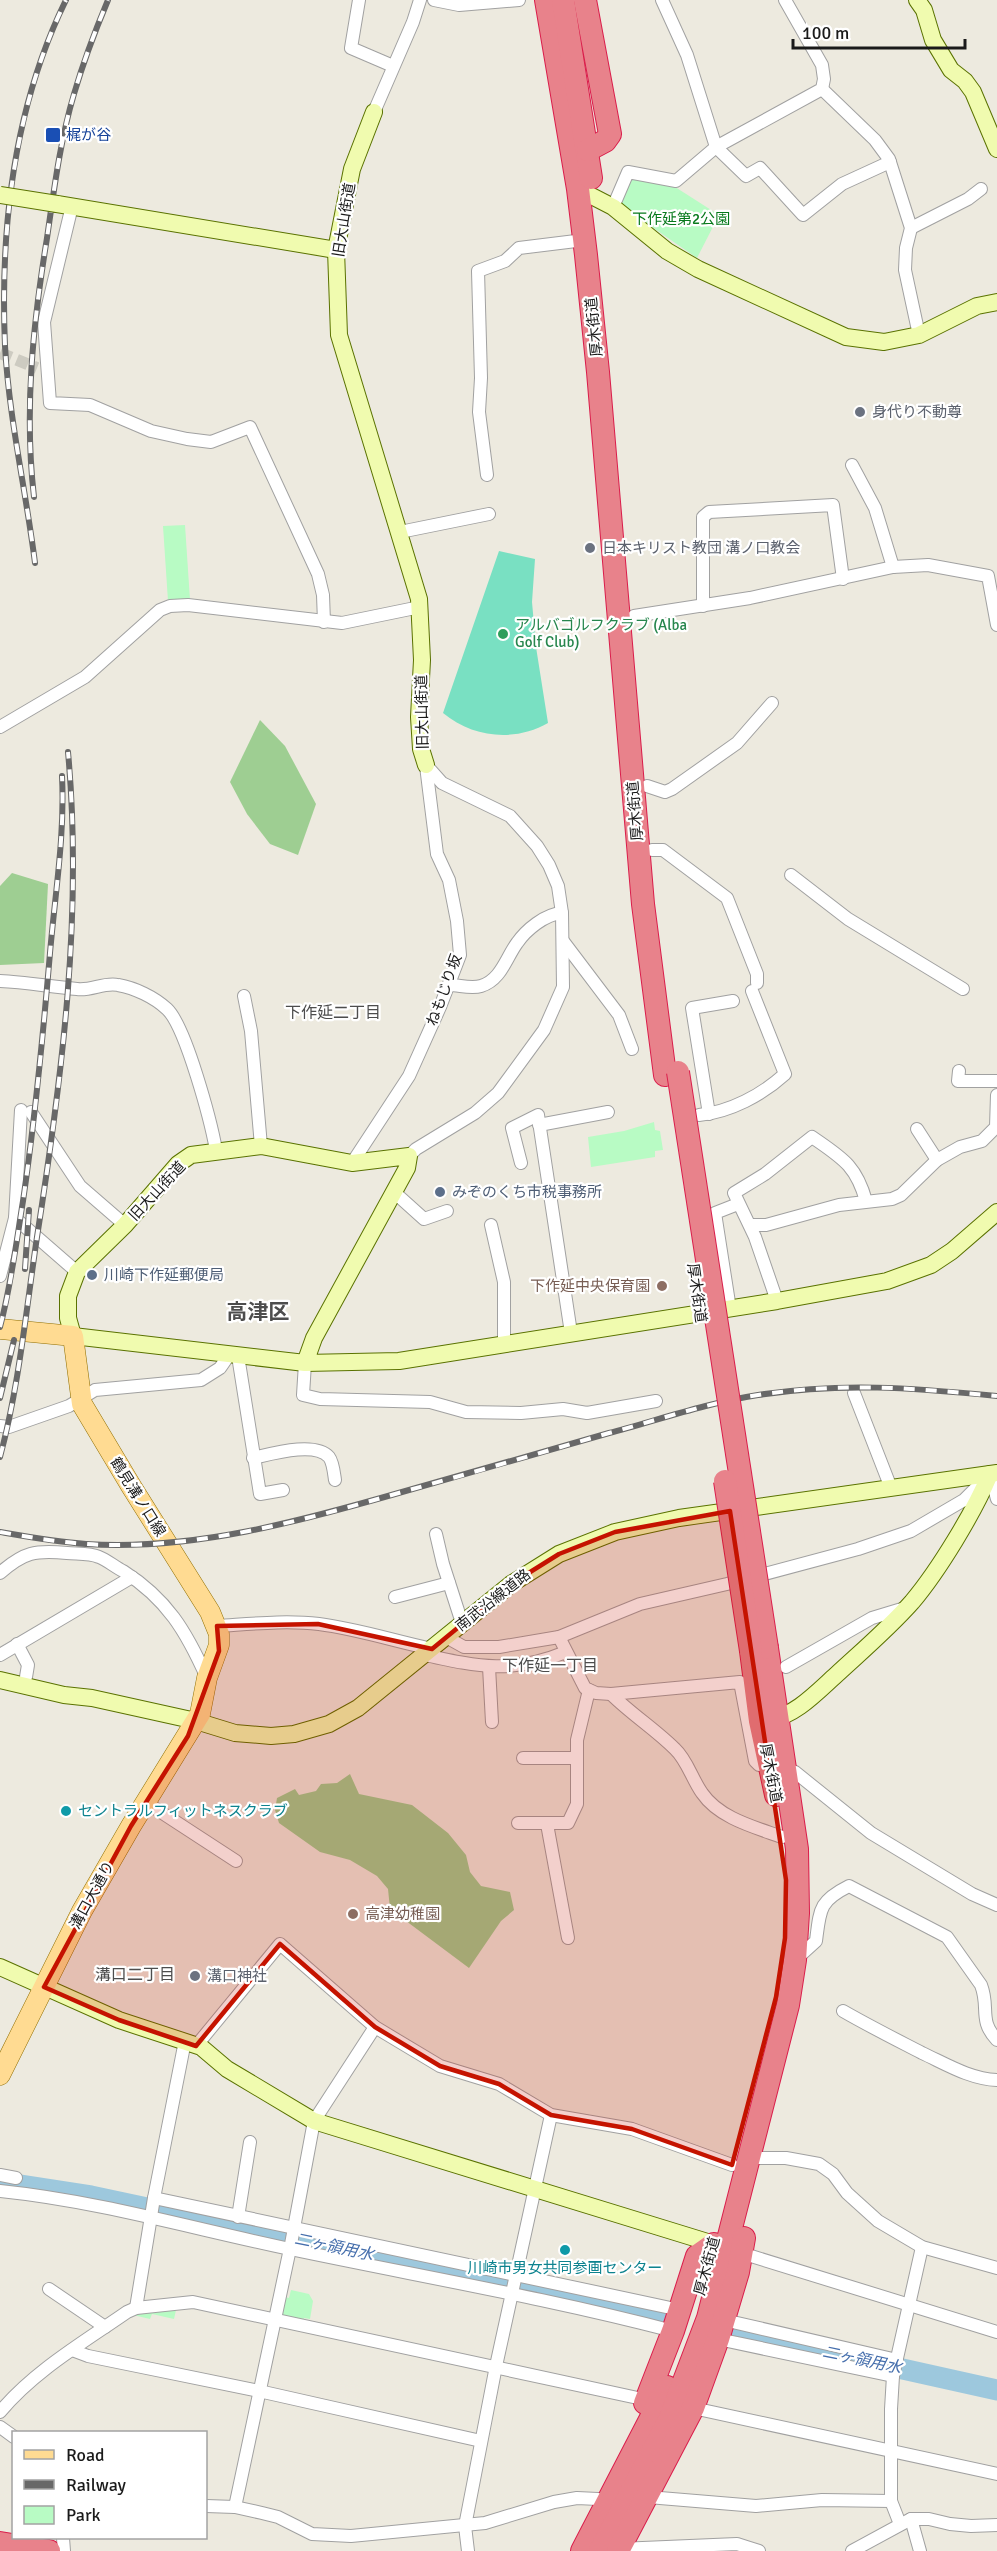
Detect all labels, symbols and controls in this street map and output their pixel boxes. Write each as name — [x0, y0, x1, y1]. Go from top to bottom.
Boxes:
scale bar — [793, 12, 966, 50]
text: 100 m — [802, 22, 849, 44]
marker: 梶が谷 — [44, 126, 62, 144]
place label: 梶が谷 — [66, 126, 111, 144]
street label: 旧大山街道 — [329, 182, 359, 258]
park label: 下作延第2公園 — [632, 210, 730, 228]
street label: 厚木街道 — [582, 296, 606, 358]
place label: 身代り不動尊 — [872, 403, 962, 421]
marker: 身代り不動尊 — [853, 405, 867, 419]
place label: 日本キリスト教団 溝ノ口教会 — [602, 539, 800, 557]
marker: 日本キリスト教団 溝ノ口教会 — [583, 541, 597, 555]
place label: アルバゴルフクラブ (Alba Golf Club) — [515, 616, 687, 651]
marker: アルバゴルフクラブ (Alba Golf Club) — [496, 627, 510, 641]
street label: 旧大山街道 — [412, 674, 432, 750]
street label: 厚木街道 — [623, 780, 647, 842]
street label: ねもじり坂 — [423, 952, 465, 1028]
district label: 下作延二丁目 — [285, 1003, 381, 1023]
street label: 旧大山街道 — [125, 1157, 189, 1225]
place label: みぞのくち市税事務所 — [452, 1183, 602, 1201]
marker: みぞのくち市税事務所 — [433, 1185, 447, 1199]
street label: 厚木街道 — [684, 1262, 710, 1324]
place label: 川崎下作延郵便局 — [104, 1266, 224, 1284]
marker: 川崎下作延郵便局 — [85, 1268, 99, 1282]
place label: 下作延中央保育園 — [530, 1277, 650, 1295]
marker: 下作延中央保育園 — [655, 1279, 669, 1293]
district label: 高津区 — [227, 1299, 290, 1325]
street label: 鶴見溝ノ口線 — [107, 1454, 169, 1540]
street label: 南武沿線道路 — [452, 1565, 534, 1635]
district label: 下作延一丁目 — [502, 1656, 598, 1676]
street label: 厚木街道 — [756, 1742, 786, 1804]
place label: セントラルフィットネスクラブ — [78, 1802, 288, 1820]
marker: セントラルフィットネスクラブ — [59, 1804, 73, 1818]
street label: 溝口大通り — [66, 1858, 118, 1932]
place label: 高津幼稚園 — [365, 1905, 440, 1923]
marker: 高津幼稚園 — [346, 1907, 360, 1921]
district label: 溝口二丁目 — [95, 1965, 175, 1985]
place label: 溝口神社 — [207, 1967, 267, 1985]
marker: 溝口神社 — [188, 1969, 202, 1983]
water label: 二ヶ領用水 — [293, 2229, 377, 2266]
street label: 厚木街道 — [691, 2235, 723, 2297]
marker: 川崎市男女共同参画センター — [558, 2243, 572, 2257]
place label: 川崎市男女共同参画センター — [467, 2259, 663, 2277]
water label: 二ヶ領用水 — [821, 2342, 905, 2379]
legend — [12, 2431, 207, 2539]
text: Road — [66, 2444, 105, 2466]
text: Railway — [66, 2474, 127, 2496]
text: Park — [66, 2504, 101, 2526]

